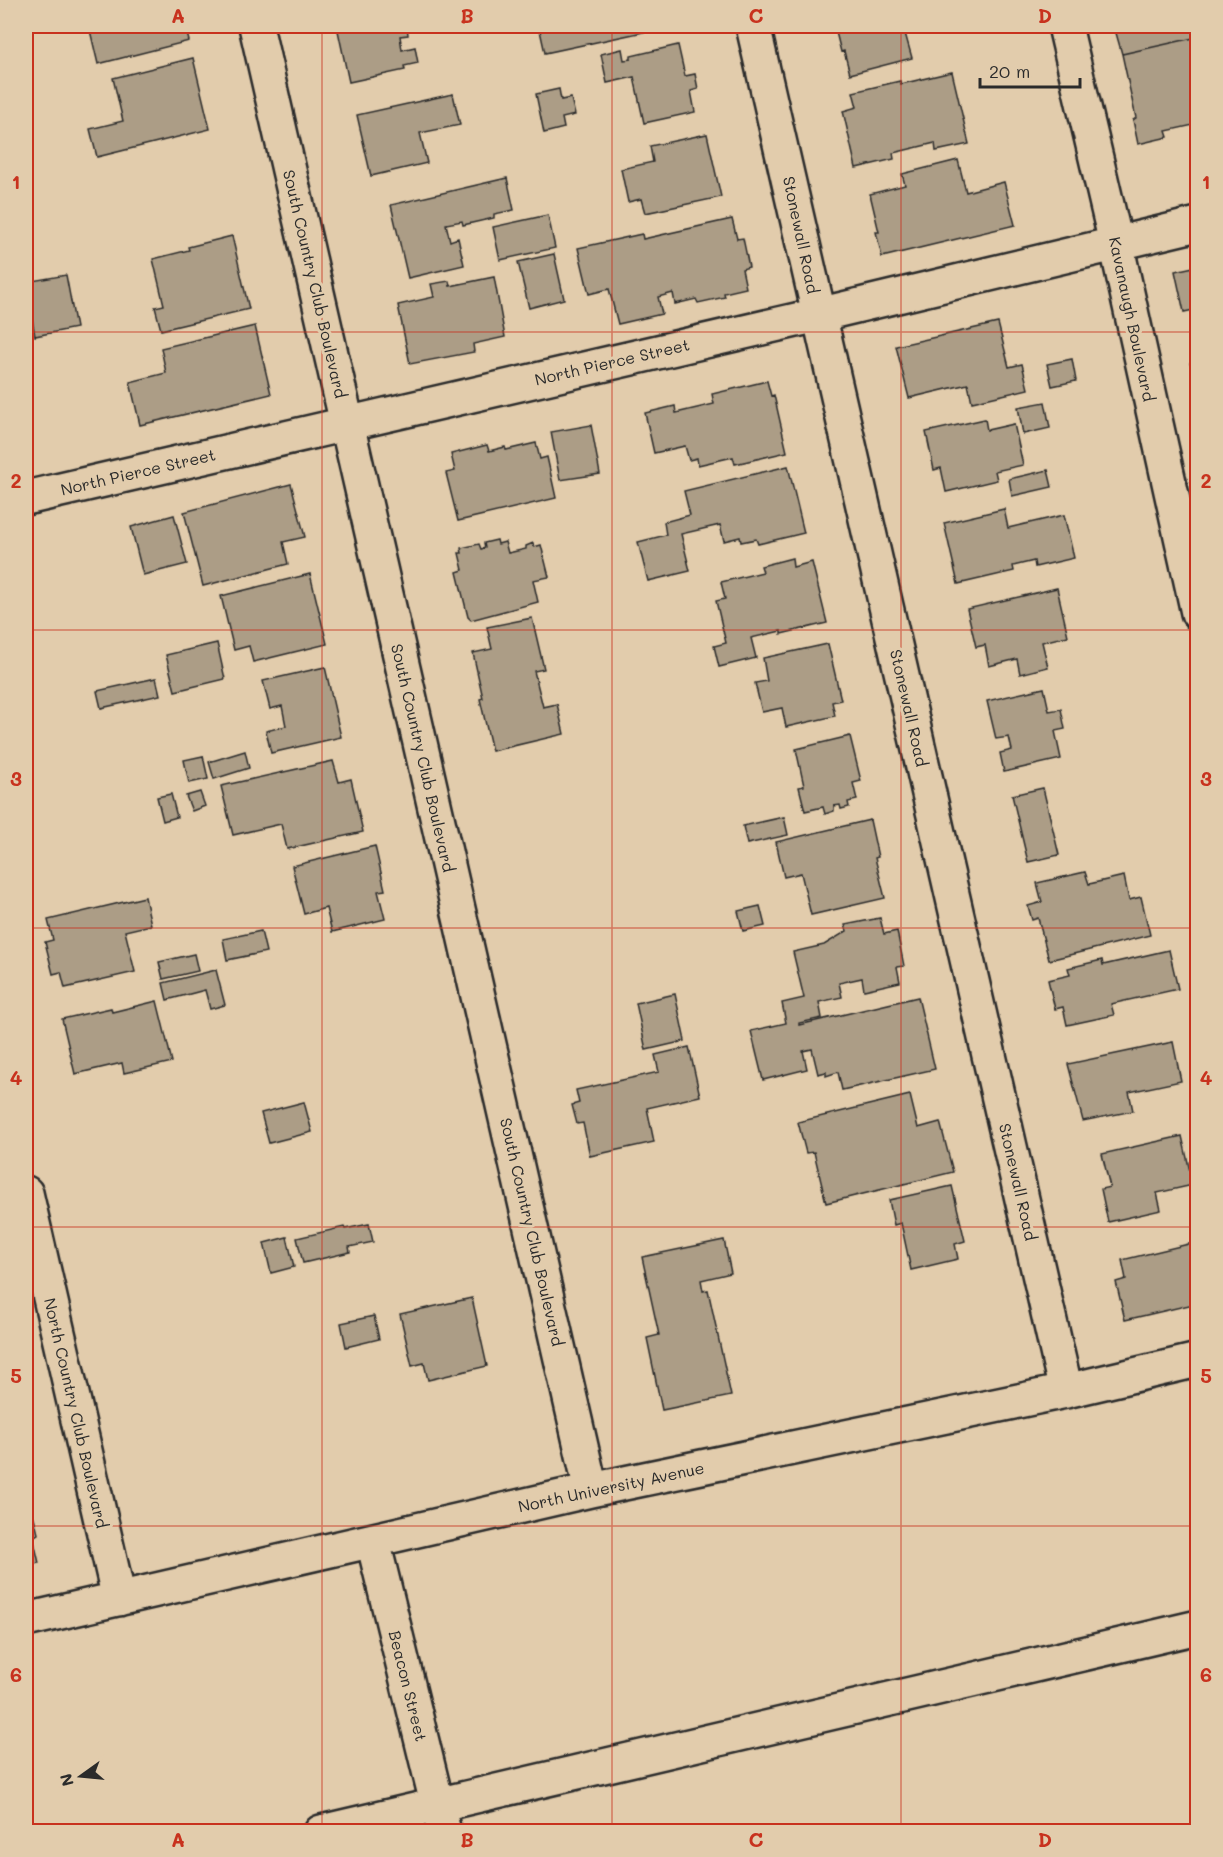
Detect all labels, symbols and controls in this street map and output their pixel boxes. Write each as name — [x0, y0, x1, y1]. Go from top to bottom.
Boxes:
text: A — [171, 2, 185, 28]
text: B — [460, 2, 474, 28]
text: C — [749, 2, 764, 28]
text: D — [1038, 2, 1052, 28]
scale bar — [980, 51, 1080, 89]
text: 20 m — [989, 59, 1030, 83]
text: 1 — [12, 168, 20, 194]
street label: South Country Club Boulevard — [279, 168, 352, 400]
text: 1 — [1202, 168, 1210, 194]
street label: Stonewall Road — [779, 174, 824, 296]
street label: Kavanaugh Boulevard — [1105, 235, 1160, 403]
street label: North Pierce Street — [532, 333, 691, 390]
street label: North Pierce Street — [58, 443, 217, 500]
text: 2 — [10, 467, 22, 493]
text: 2 — [1200, 467, 1212, 493]
street label: South Country Club Boulevard — [387, 642, 460, 874]
street label: Stonewall Road — [886, 647, 933, 769]
text: 3 — [10, 765, 22, 791]
text: 3 — [1200, 765, 1212, 791]
text: 4 — [10, 1064, 23, 1090]
text: 4 — [1200, 1064, 1213, 1090]
street label: South Country Club Boulevard — [496, 1116, 569, 1348]
street label: Stonewall Road — [995, 1121, 1042, 1243]
street label: North Country Club Boulevard — [40, 1296, 113, 1530]
text: 5 — [10, 1362, 22, 1388]
text: 5 — [1200, 1362, 1212, 1388]
street label: North University Avenue — [516, 1457, 706, 1517]
street label: Beacon Street — [385, 1628, 432, 1744]
text: 6 — [10, 1661, 22, 1687]
text: 6 — [1200, 1661, 1212, 1687]
north arrow — [51, 1746, 111, 1806]
text: N — [54, 1771, 78, 1789]
text: A — [171, 1826, 185, 1852]
text: B — [460, 1826, 474, 1852]
text: C — [749, 1826, 764, 1852]
text: D — [1038, 1826, 1052, 1852]

